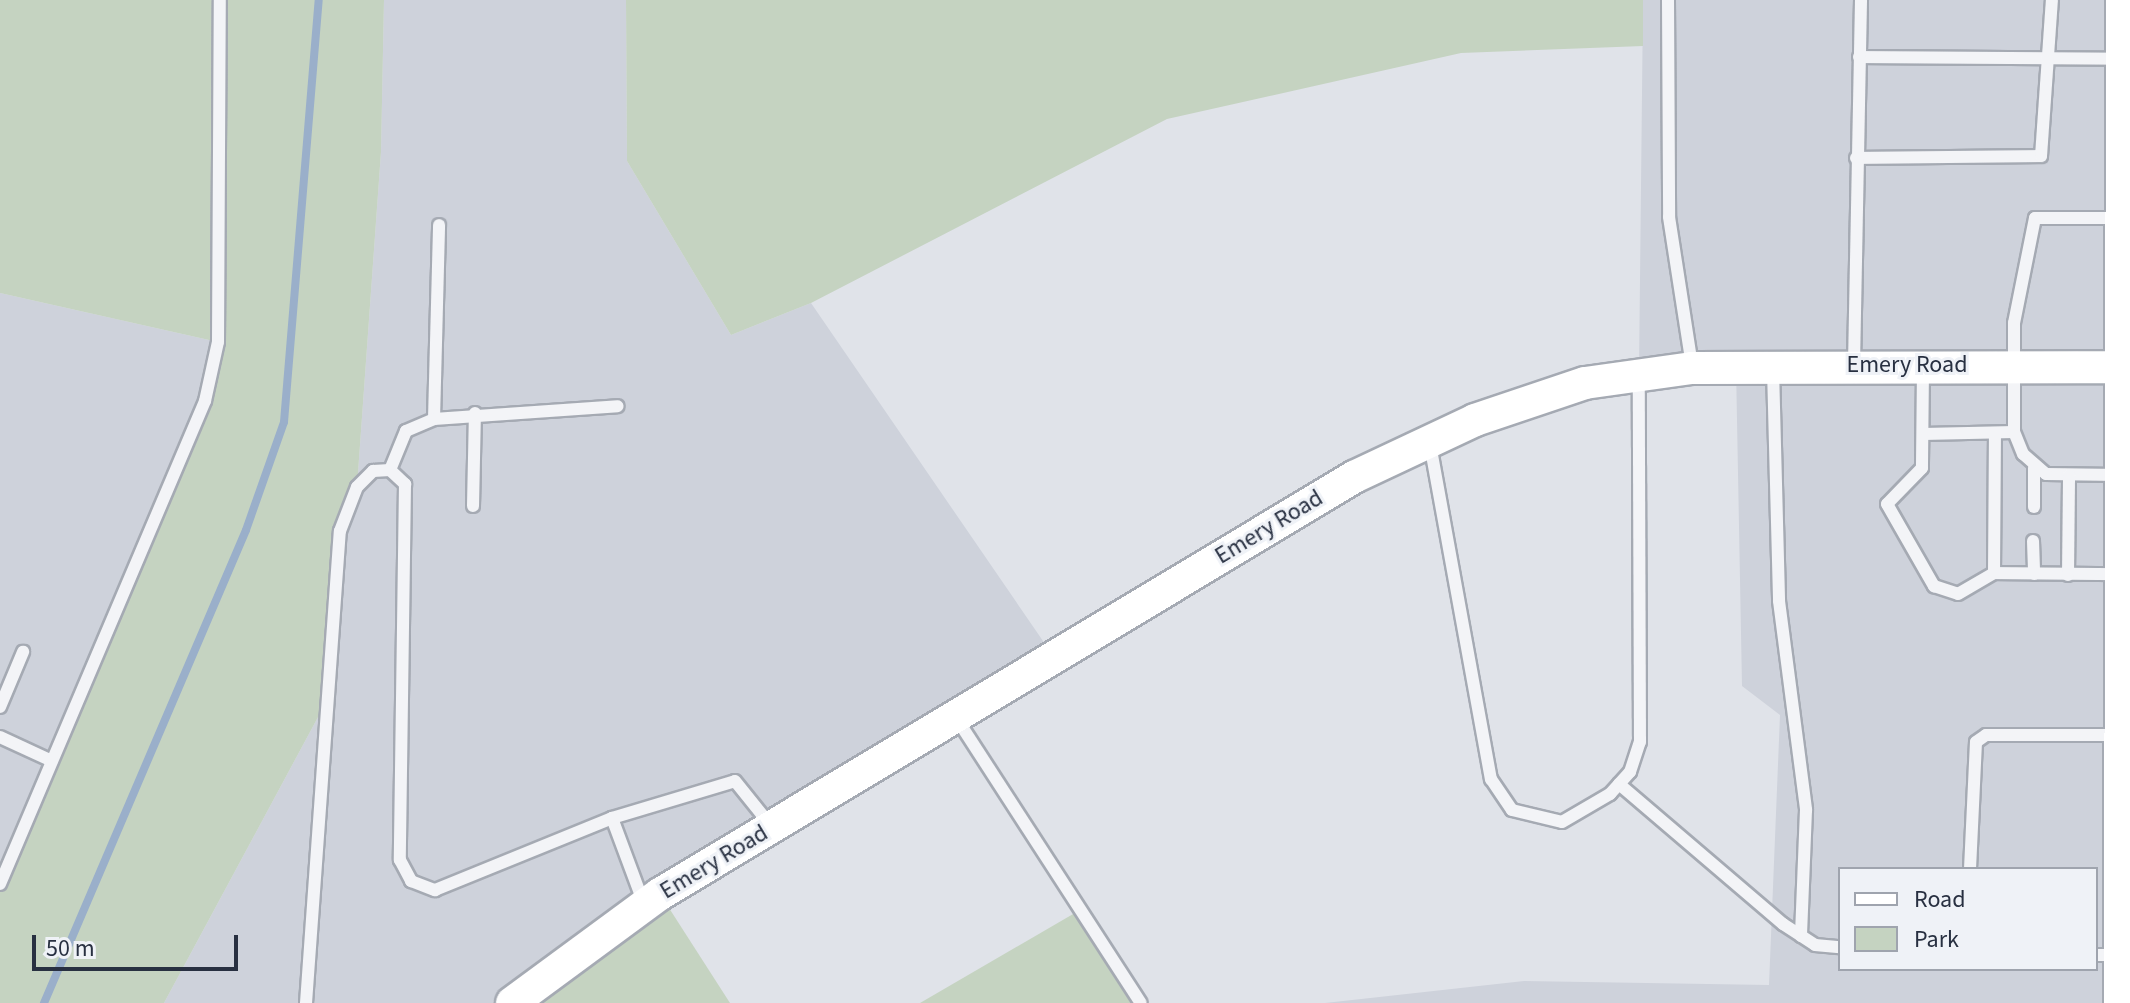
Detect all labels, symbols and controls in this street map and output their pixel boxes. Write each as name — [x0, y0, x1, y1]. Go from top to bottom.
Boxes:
street label: Emery Road — [1847, 351, 1967, 379]
street label: Emery Road — [1210, 484, 1328, 570]
street label: Emery Road — [655, 819, 773, 905]
legend — [1838, 867, 2098, 971]
text: Road — [1914, 882, 1966, 917]
scale bar — [36, 919, 242, 969]
text: Park — [1914, 922, 1959, 957]
text: 50 m — [46, 931, 95, 966]

